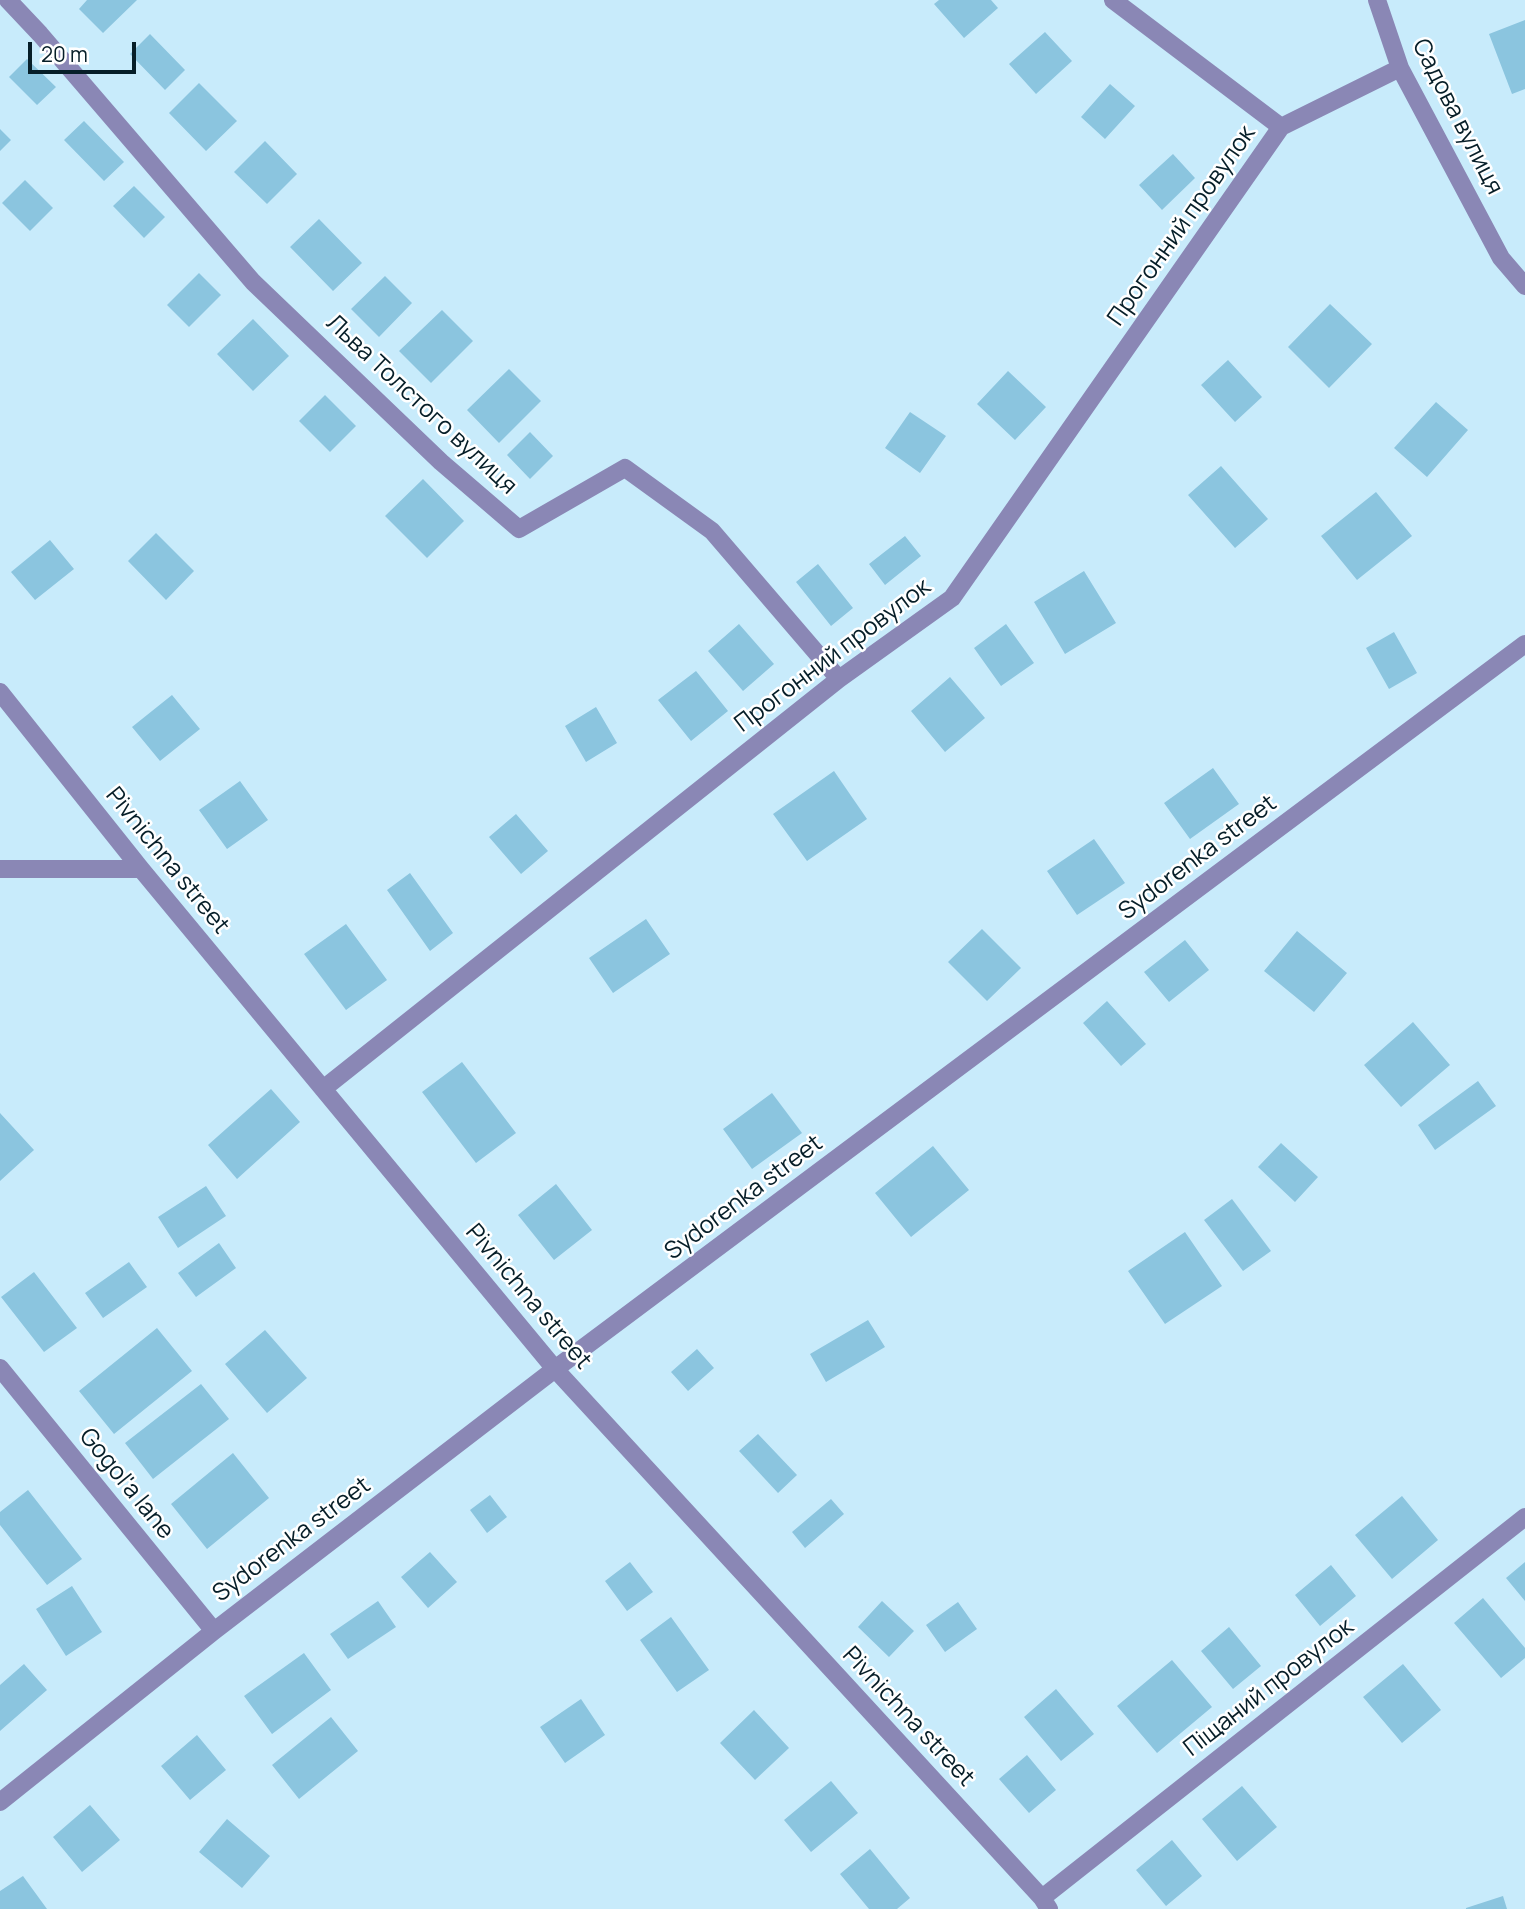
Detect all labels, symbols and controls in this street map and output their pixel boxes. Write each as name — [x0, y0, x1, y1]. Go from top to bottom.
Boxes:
scale bar — [32, 28, 140, 72]
street label: Садова вулиця — [1405, 34, 1509, 200]
text: 20 m — [41, 40, 88, 68]
street label: Прогонний провулок — [1102, 120, 1262, 332]
street label: Льва Толстого вулиця — [320, 309, 522, 501]
street label: Прогонний провулок — [729, 573, 937, 739]
street label: Pivnichna street — [99, 782, 235, 940]
street label: Sydorenka street — [1114, 789, 1282, 927]
street label: Sydorenka street — [660, 1129, 828, 1267]
street label: Pivnichna street — [459, 1219, 597, 1375]
street label: Gogol'a lane — [73, 1423, 179, 1545]
street label: Sydorenka street — [208, 1471, 376, 1609]
street label: Піщаний провулок — [1178, 1613, 1360, 1763]
street label: Pivnichna street — [836, 1641, 980, 1793]

